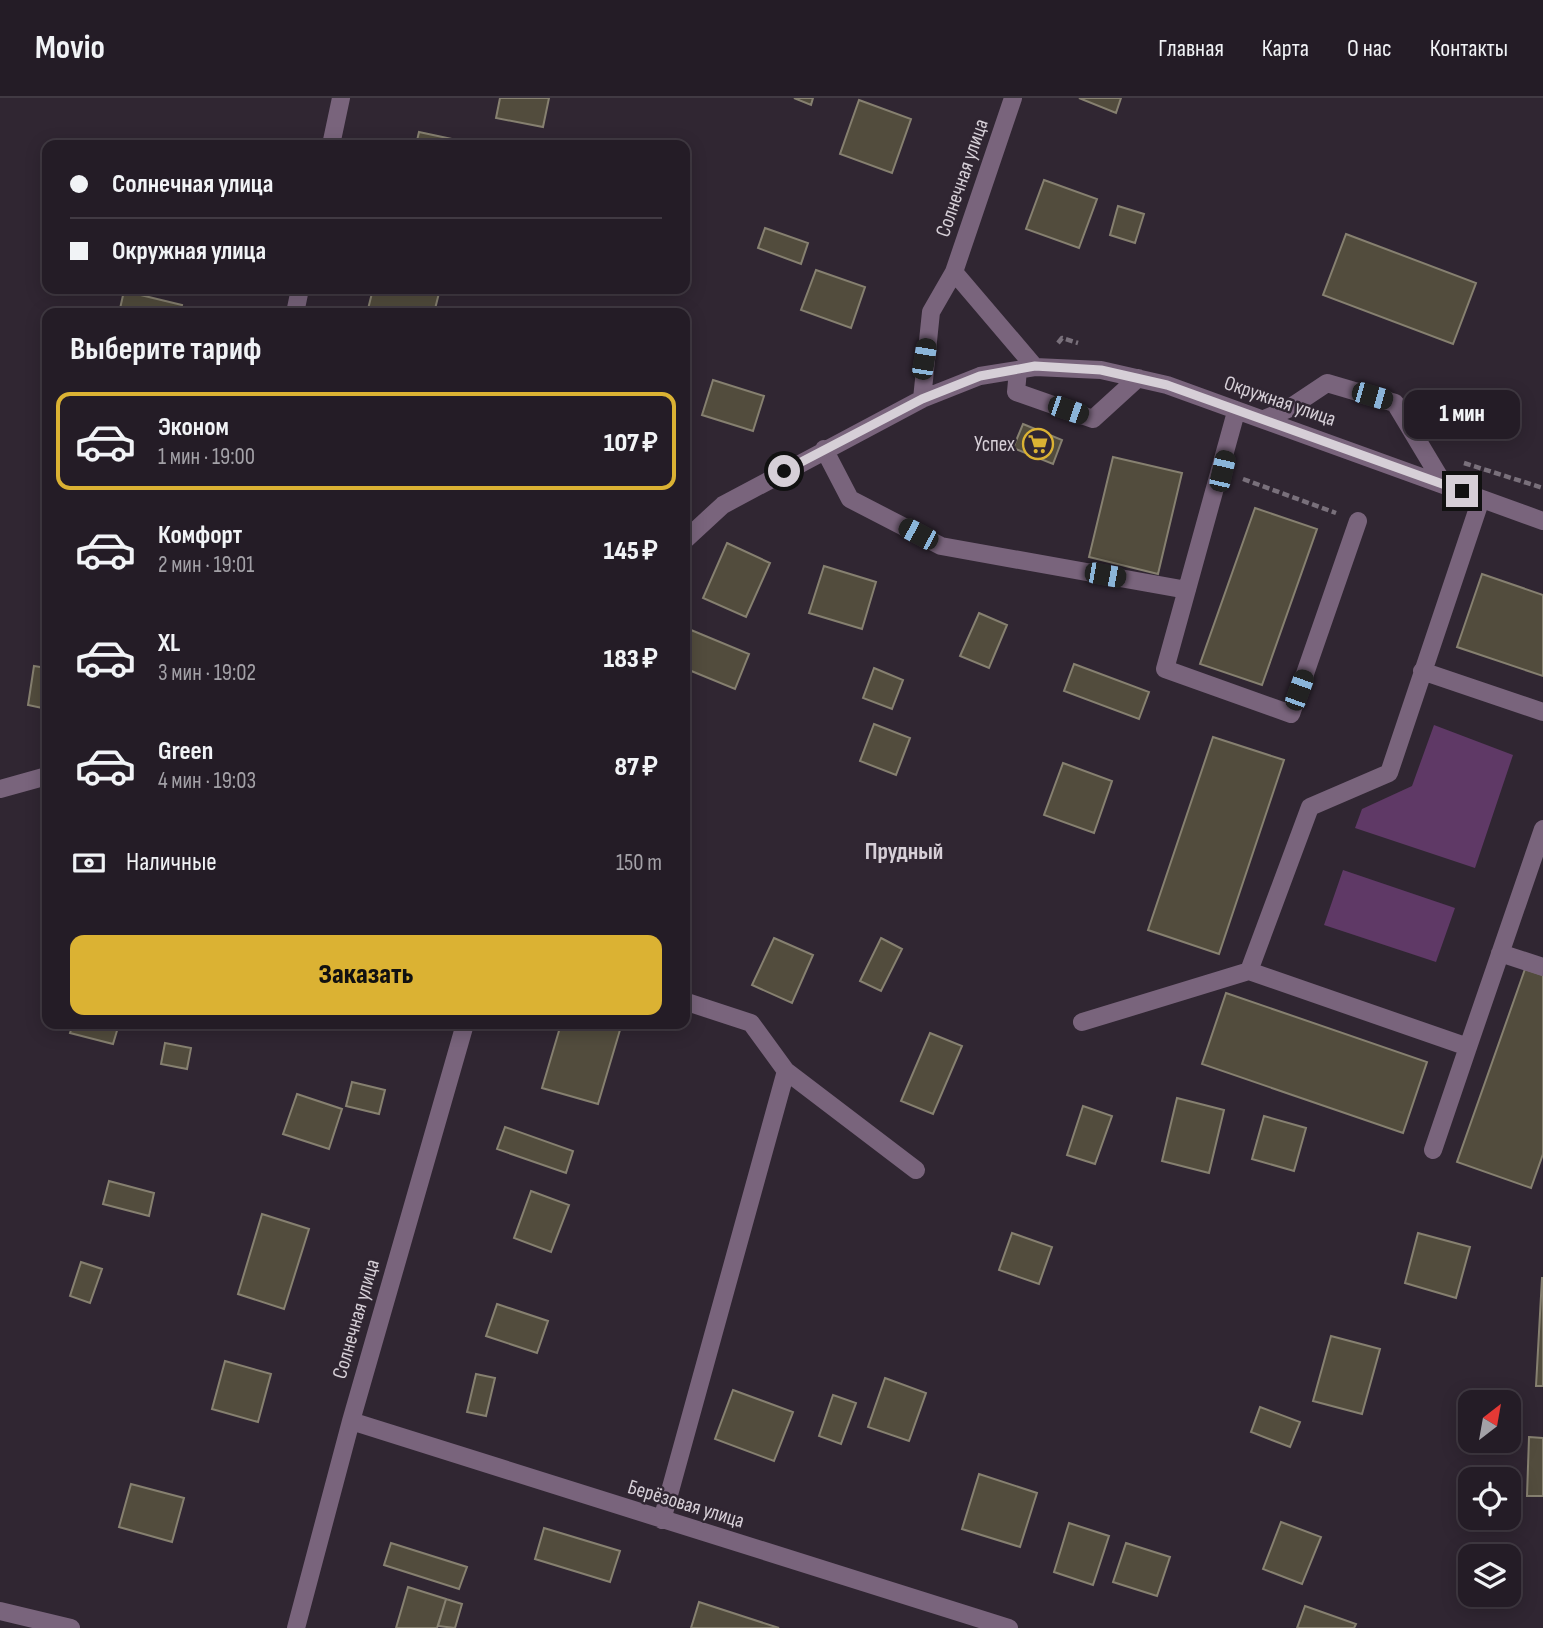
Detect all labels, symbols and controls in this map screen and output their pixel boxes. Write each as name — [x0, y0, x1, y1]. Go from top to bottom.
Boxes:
text: Movio — [35, 28, 105, 68]
text: Главная — [1158, 34, 1224, 63]
text: Карта — [1262, 34, 1309, 63]
text: О нас — [1347, 34, 1392, 63]
text: Контакты — [1430, 34, 1508, 63]
street label: Солнечная улица — [930, 116, 994, 240]
text: Солнечная улица — [112, 169, 273, 200]
text: Окружная улица — [112, 236, 266, 267]
text: Выберите тариф — [70, 330, 261, 369]
car — [911, 337, 938, 381]
street label: Окружная улица — [1221, 370, 1339, 432]
car — [1349, 380, 1396, 412]
callout: 1 мин — [1404, 390, 1520, 438]
car — [1045, 393, 1092, 427]
text: 1 мин — [1439, 400, 1485, 428]
icon: car — [74, 410, 137, 473]
text: Эконом — [158, 412, 229, 443]
supermarket icon: Успех — [1021, 427, 1055, 461]
text: 107 ₽ — [604, 428, 658, 459]
place label: Успех — [974, 432, 1015, 457]
text: 1 мин · 19:00 — [158, 443, 255, 471]
car — [1208, 448, 1237, 494]
route start — [768, 455, 800, 487]
route end — [1446, 475, 1478, 507]
car — [895, 515, 942, 553]
icon: car — [74, 518, 137, 581]
text: Комфорт — [158, 520, 242, 551]
text: 145 ₽ — [603, 536, 658, 567]
text: 2 мин · 19:01 — [158, 551, 254, 579]
car — [1083, 561, 1128, 589]
icon: car — [74, 626, 137, 689]
text: XL — [158, 628, 180, 659]
text: 183 ₽ — [604, 644, 658, 675]
text: 3 мин · 19:02 — [158, 659, 256, 687]
car — [1282, 667, 1317, 713]
icon: car — [74, 734, 137, 797]
text: Green — [158, 736, 213, 767]
text: 87 ₽ — [614, 752, 658, 783]
text: 4 мин · 19:03 — [158, 767, 256, 795]
district label: Прудный — [865, 837, 943, 866]
icon: cash — [70, 844, 108, 882]
text: Наличные — [126, 847, 217, 878]
text: 150 m — [616, 849, 662, 877]
button: Заказать — [70, 935, 662, 1015]
street label: Солнечная улица — [327, 1256, 385, 1382]
north arrow — [1458, 1390, 1521, 1452]
map controls — [1458, 1390, 1521, 1607]
button: locate — [1458, 1467, 1521, 1530]
street label: Берёзовая улица — [625, 1474, 747, 1534]
button: layers — [1458, 1544, 1521, 1607]

